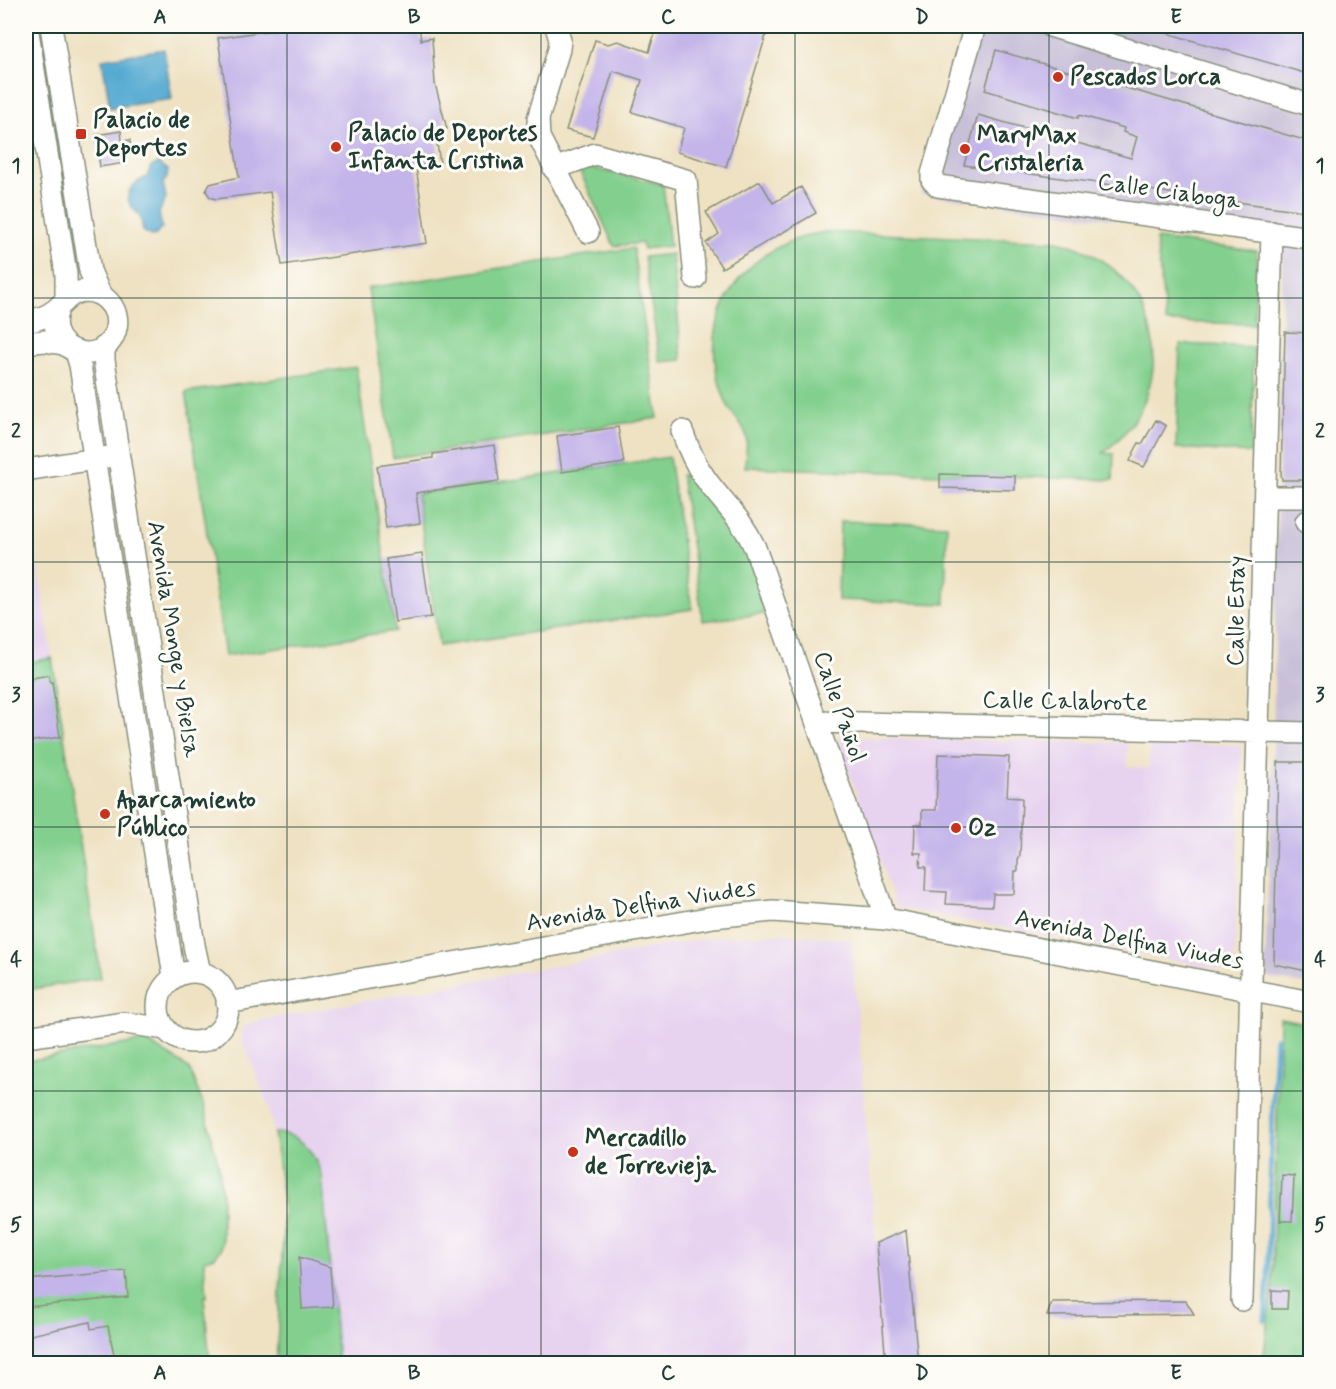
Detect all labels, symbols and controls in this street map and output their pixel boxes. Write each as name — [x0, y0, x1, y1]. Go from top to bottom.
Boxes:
text: A — [153, 4, 167, 31]
text: B — [408, 4, 421, 31]
text: C — [661, 4, 676, 31]
text: D — [915, 4, 929, 31]
text: E — [1170, 4, 1182, 31]
place label: Pescados Lorca — [1070, 62, 1221, 93]
marker: Pescados Lorca — [1051, 70, 1065, 84]
place label: Palacio de Deportes — [93, 105, 190, 164]
place label: Palacio de Deportes Infanta Cristina — [348, 118, 538, 177]
place label: MaryMax Cristaleria — [977, 120, 1084, 179]
marker: Palacio de Deportes — [74, 127, 88, 141]
marker: Palacio de Deportes Infanta Cristina — [329, 140, 343, 154]
marker: MaryMax Cristaleria — [958, 142, 972, 156]
text: 1 — [12, 153, 20, 180]
text: 1 — [1316, 153, 1324, 180]
street label: Calle Ciaboga — [1095, 167, 1243, 219]
text: 2 — [11, 418, 21, 445]
text: 2 — [1315, 418, 1325, 445]
street label: Avenida Monge y Bielsa — [137, 518, 207, 760]
street label: Calle Estay — [1221, 555, 1253, 667]
street label: Calle Pañol — [806, 647, 872, 767]
text: 3 — [11, 682, 21, 709]
text: 3 — [1315, 682, 1325, 709]
street label: Calle Calabrote — [982, 685, 1148, 719]
place label: Aparcamiento Público — [117, 785, 256, 844]
marker: Aparcamiento Público — [98, 807, 112, 821]
place label: Oz — [968, 813, 996, 844]
marker: Oz — [949, 821, 963, 835]
street label: Avenida Delfina Viudes — [524, 872, 758, 939]
street label: Avenida Delfina Viudes — [1012, 903, 1246, 977]
text: 4 — [10, 947, 22, 974]
text: 4 — [1314, 947, 1326, 974]
place label: Mercadillo de Torrevieja — [585, 1123, 716, 1183]
marker: Mercadillo de Torrevieja — [566, 1145, 580, 1159]
text: 5 — [10, 1212, 22, 1239]
text: 5 — [1314, 1212, 1326, 1239]
text: A — [153, 1360, 167, 1387]
text: B — [408, 1360, 421, 1387]
text: C — [661, 1360, 676, 1387]
text: D — [915, 1360, 929, 1387]
text: E — [1170, 1360, 1182, 1387]

